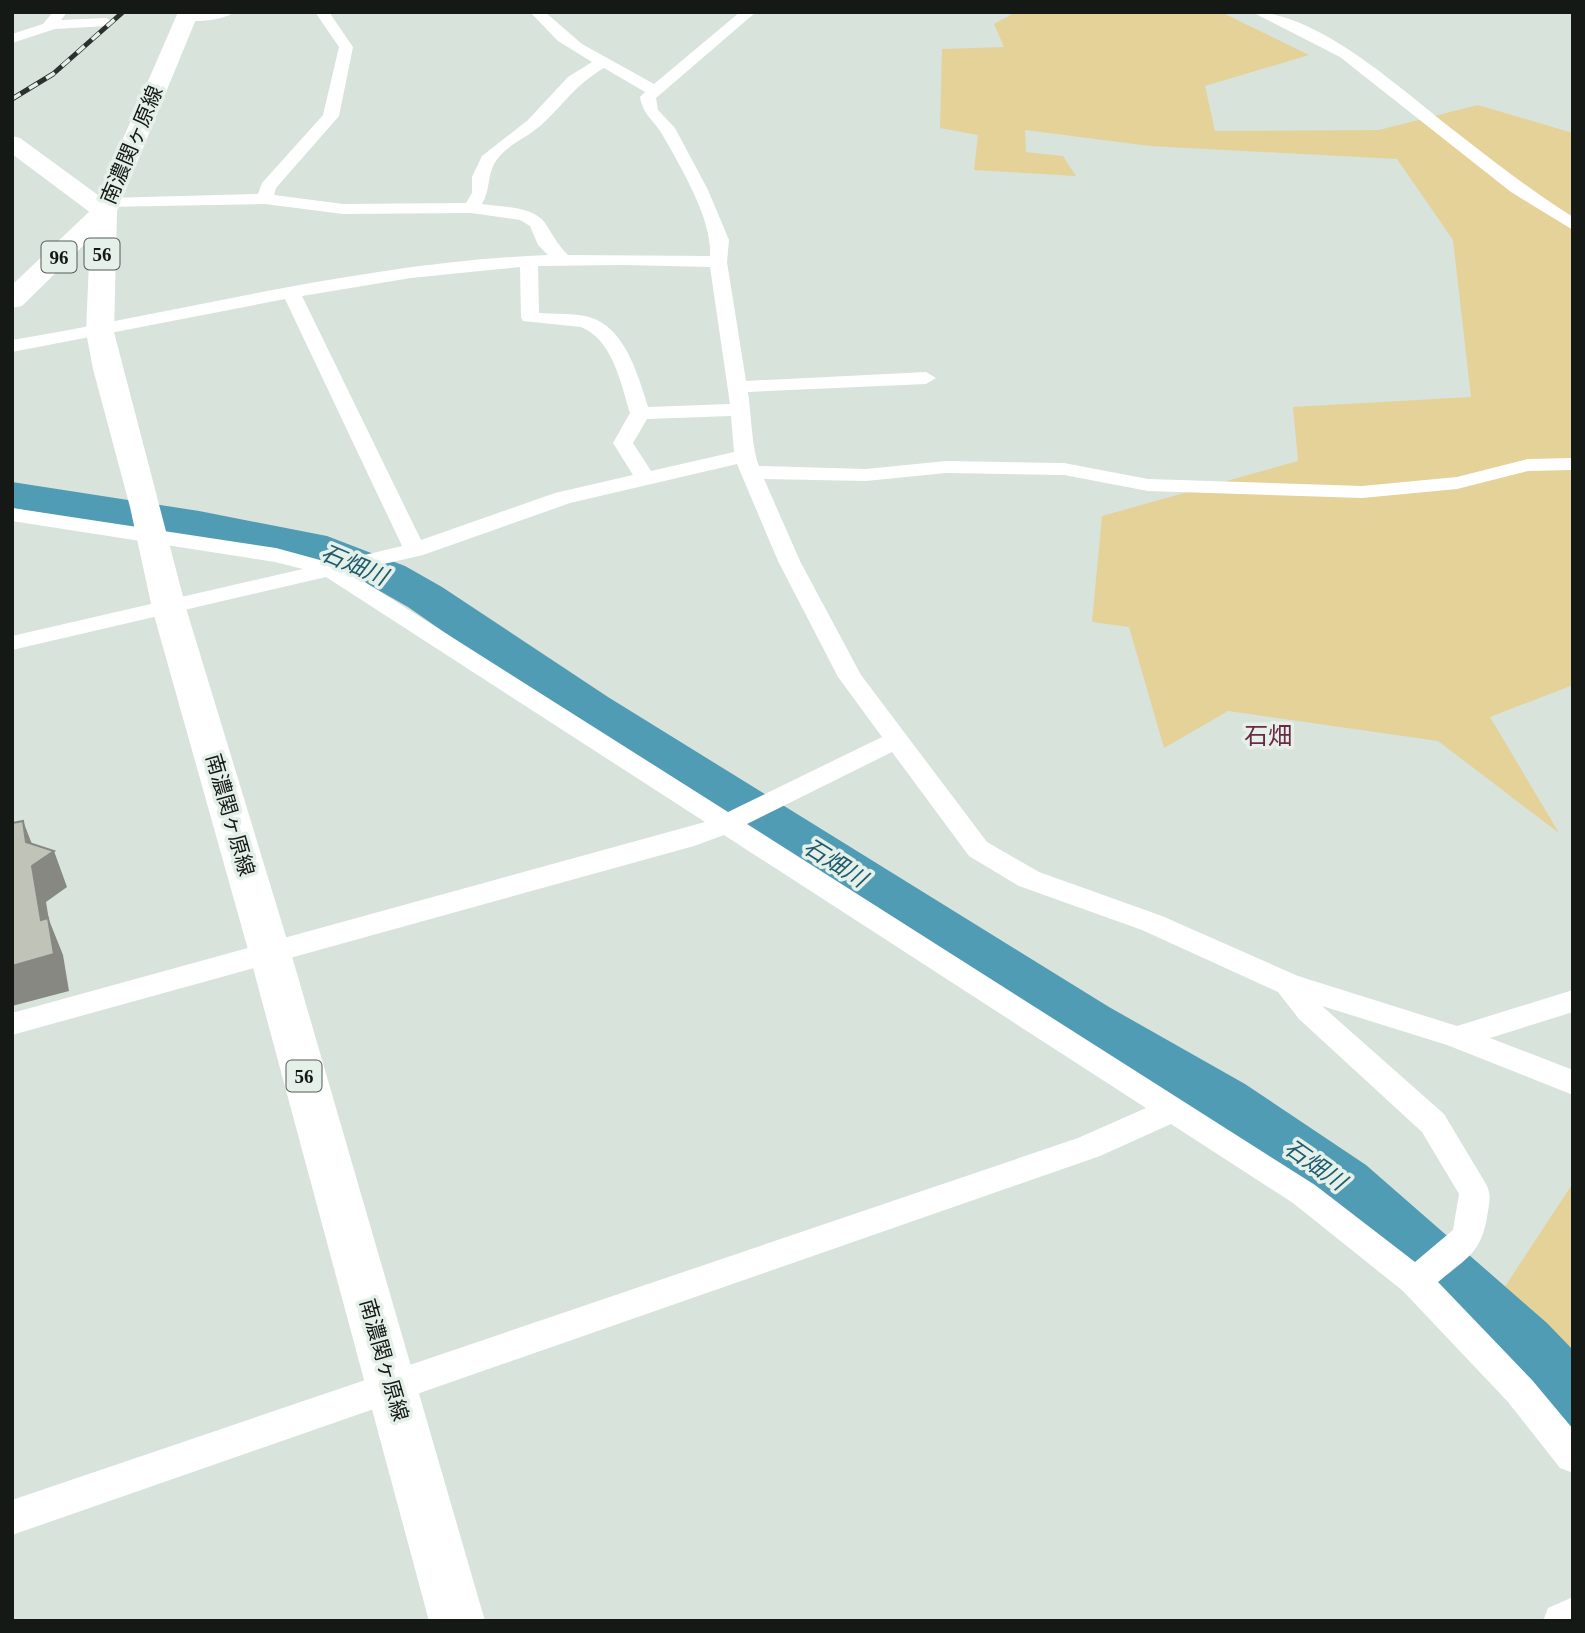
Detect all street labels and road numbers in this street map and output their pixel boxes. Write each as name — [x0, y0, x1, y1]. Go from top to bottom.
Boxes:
street label: 南濃関ヶ原線 — [96, 82, 168, 208]
road number: 56 — [84, 238, 119, 270]
road number: 96 — [42, 242, 76, 272]
street label: 南濃関ヶ原線 — [201, 751, 259, 879]
road number: 56 — [286, 1060, 322, 1092]
street label: 南濃関ヶ原線 — [355, 1296, 413, 1424]

